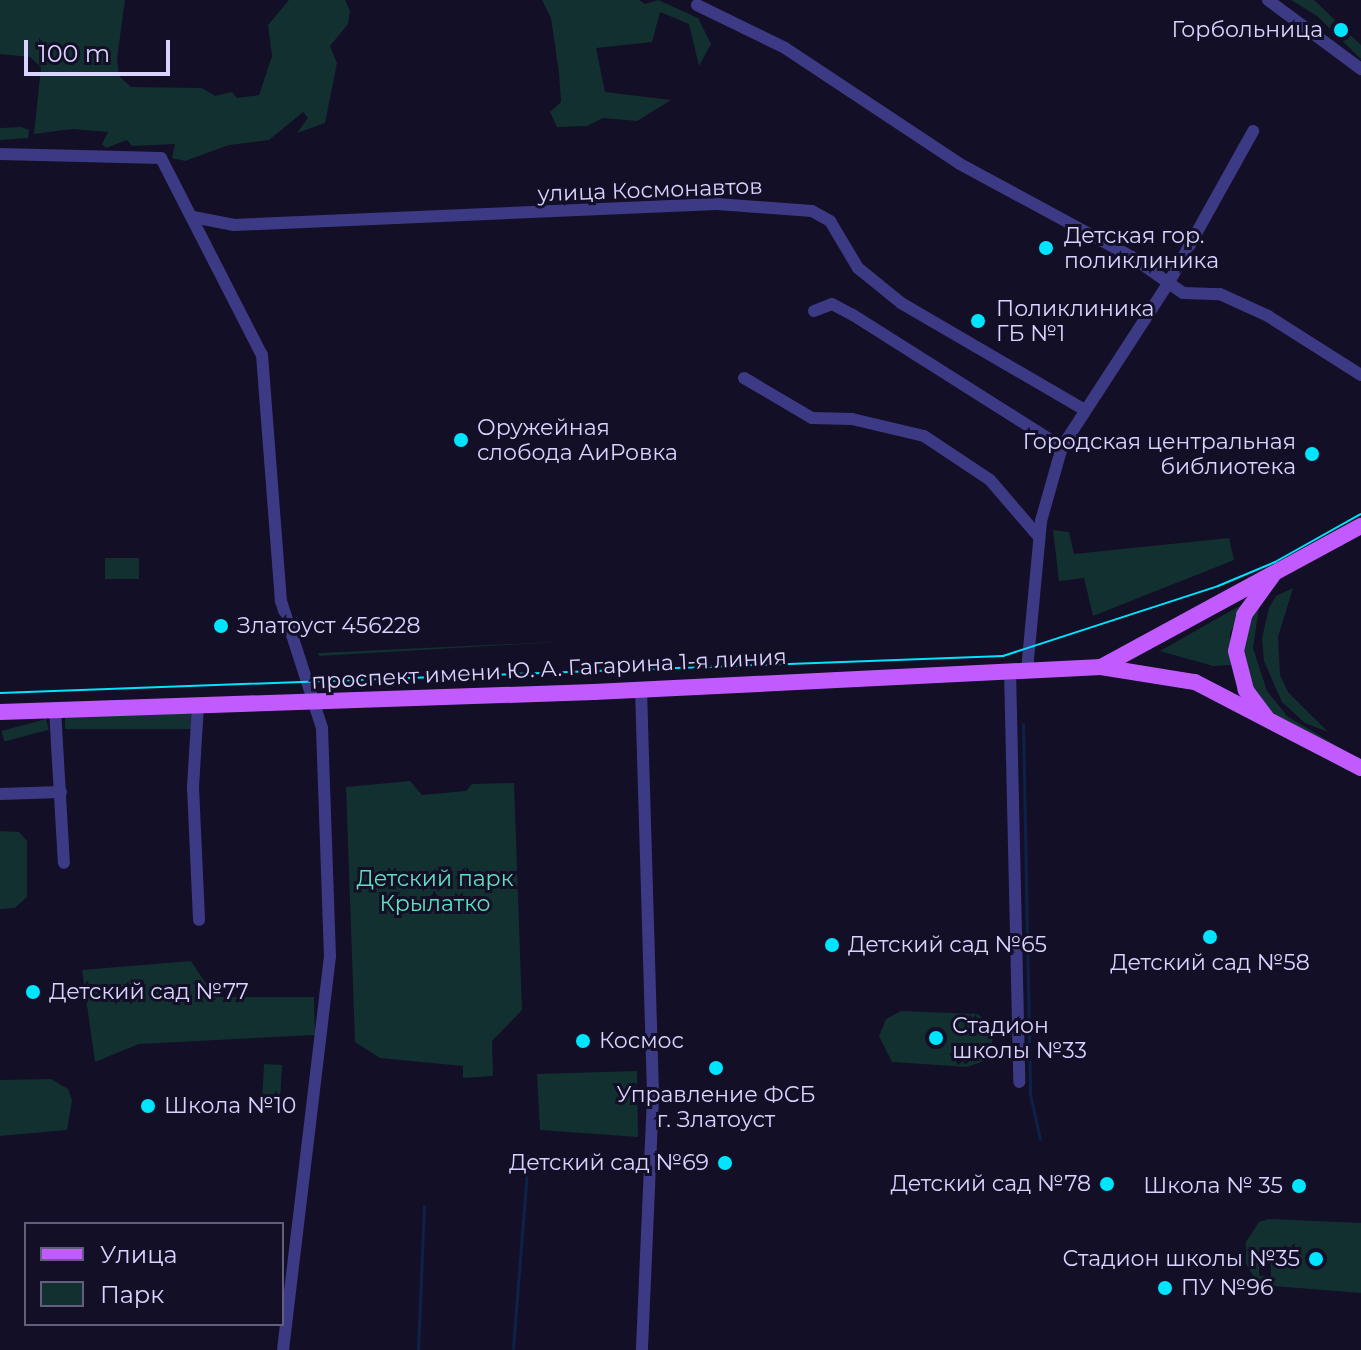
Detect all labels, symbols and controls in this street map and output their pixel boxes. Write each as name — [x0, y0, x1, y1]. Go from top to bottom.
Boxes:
place label: Горбольница — [1171, 17, 1323, 43]
marker: Горбольница — [1330, 19, 1352, 41]
scale bar — [28, 24, 174, 74]
text: 100 m — [38, 39, 110, 68]
street label: улица Космонавтов — [537, 173, 763, 207]
place label: Детская гор. поликлиника — [1064, 222, 1219, 274]
marker: Детская гор. поликлиника — [1035, 237, 1057, 259]
place label: Поликлиника ГБ №1 — [996, 295, 1154, 346]
marker: Поликлиника ГБ №1 — [967, 310, 989, 332]
place label: Оружейная слобода АиРовка — [477, 414, 678, 466]
place label: Городская центральная библиотека — [1023, 428, 1296, 480]
marker: Оружейная слобода АиРовка — [452, 431, 470, 449]
marker: Городская центральная библиотека — [1303, 445, 1321, 463]
place label: Златоуст 456228 — [237, 613, 421, 639]
marker: Златоуст 456228 — [212, 617, 230, 635]
street label: проспект имени Ю. А. Гагарина 1-я линия — [311, 643, 787, 695]
park label: Детский парк Крылатко — [357, 865, 513, 916]
marker: Детский сад №58 — [1201, 928, 1219, 946]
place label: Детский сад №65 — [848, 932, 1047, 958]
marker: Детский сад №65 — [823, 936, 841, 954]
place label: Детский сад №58 — [1110, 950, 1310, 976]
place label: Детский сад №77 — [49, 979, 249, 1005]
marker: Детский сад №77 — [24, 983, 42, 1001]
place label: Стадион школы №33 — [952, 1012, 1087, 1064]
place label: Космос — [599, 1028, 684, 1054]
marker: Стадион школы №33 — [927, 1029, 945, 1047]
marker: Космос — [574, 1032, 592, 1050]
marker: Управление ФСБ г. Златоуст — [707, 1059, 725, 1077]
place label: Управление ФСБ г. Златоуст — [617, 1081, 815, 1132]
place label: Школа №10 — [164, 1093, 296, 1119]
marker: Школа №10 — [139, 1097, 157, 1115]
place label: Детский сад №69 — [509, 1150, 709, 1176]
marker: Детский сад №69 — [716, 1154, 734, 1172]
place label: Детский сад №78 — [891, 1171, 1091, 1197]
place label: Школа № 35 — [1143, 1173, 1283, 1199]
marker: Детский сад №78 — [1098, 1175, 1116, 1193]
marker: Школа № 35 — [1290, 1177, 1308, 1195]
legend — [24, 1222, 284, 1326]
text: Улица — [100, 1240, 178, 1269]
place label: Стадион школы №35 — [1063, 1246, 1300, 1272]
marker: Стадион школы №35 — [1307, 1250, 1325, 1268]
place label: ПУ №96 — [1181, 1275, 1273, 1301]
marker: ПУ №96 — [1156, 1279, 1174, 1297]
text: Парк — [100, 1280, 164, 1309]

